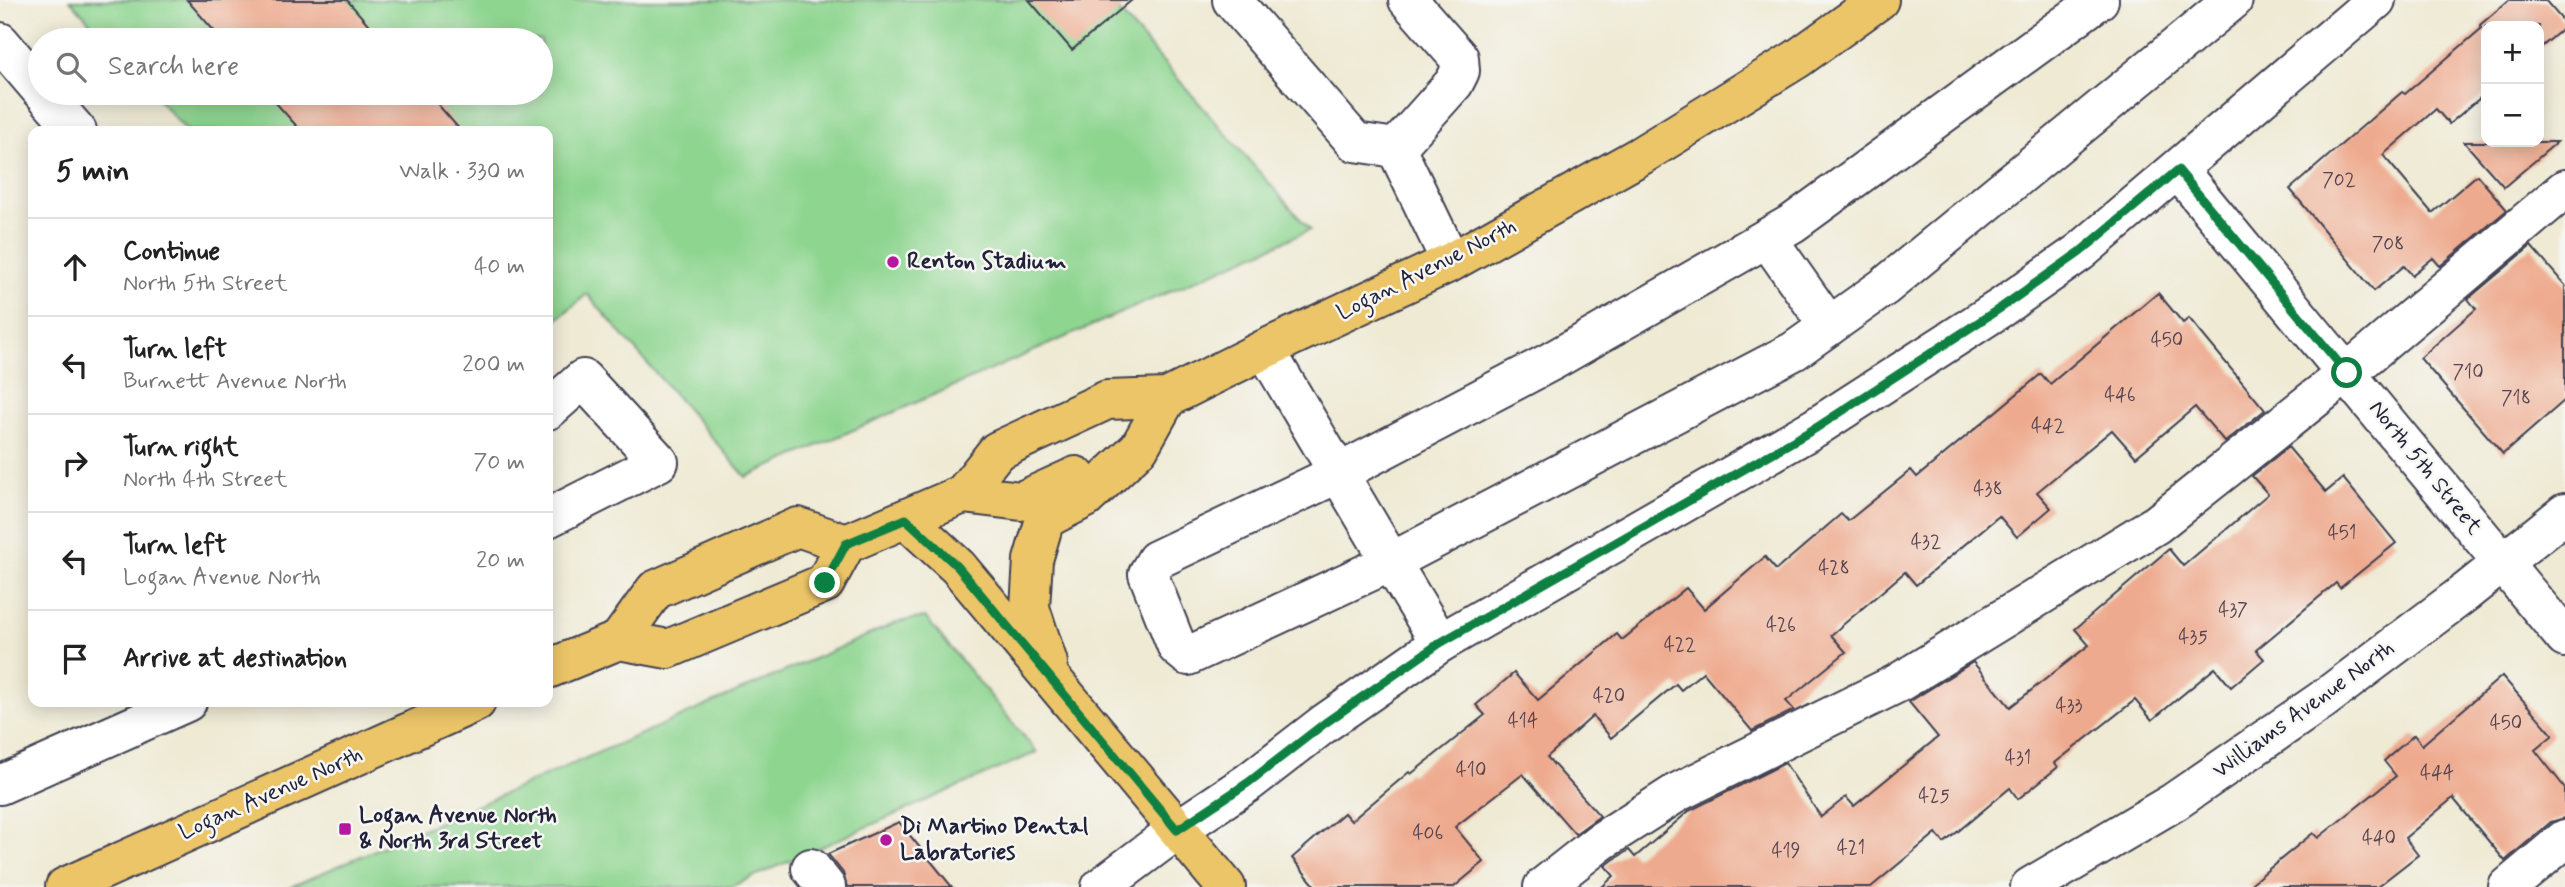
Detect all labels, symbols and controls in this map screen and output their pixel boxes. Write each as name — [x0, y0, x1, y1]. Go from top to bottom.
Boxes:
map controls — [2481, 21, 2544, 147]
button: + — [2481, 21, 2544, 84]
search box — [28, 28, 553, 105]
icon: search — [52, 48, 90, 86]
text: Search here — [108, 50, 239, 84]
button: − — [2481, 84, 2544, 147]
text: 5 min — [56, 152, 130, 191]
text: Walk · 330 m — [399, 157, 525, 187]
house number: 702 — [2322, 168, 2356, 193]
street label: Logan Avenue North — [1332, 212, 1523, 330]
house number: 708 — [2372, 232, 2404, 257]
text: Continue — [123, 235, 220, 269]
place label: Renton Stadium — [907, 247, 1066, 277]
icon: ahead — [56, 248, 94, 286]
text: 40 m — [474, 252, 525, 282]
marker: Renton Stadium — [885, 254, 901, 270]
text: North 5th Street — [123, 269, 288, 299]
house number: 450 — [2151, 328, 2183, 353]
text: Turn left — [123, 333, 227, 367]
icon: left — [56, 346, 94, 384]
text: 200 m — [462, 350, 525, 380]
route start — [2331, 357, 2362, 388]
house number: 710 — [2452, 360, 2484, 385]
text: Burnett Avenue North — [123, 367, 347, 397]
house number: 446 — [2104, 383, 2136, 408]
house number: 718 — [2501, 386, 2531, 411]
street label: North 5th Street — [2361, 395, 2489, 542]
house number: 442 — [2031, 414, 2065, 439]
text: Turn right — [123, 431, 239, 465]
icon: right — [56, 444, 94, 482]
text: 70 m — [473, 448, 525, 478]
text: North 4th Street — [123, 465, 287, 495]
house number: 438 — [1973, 477, 2003, 502]
house number: 451 — [2328, 521, 2356, 546]
text: Turn left — [123, 529, 227, 563]
house number: 432 — [1911, 530, 1941, 555]
icon: left — [56, 542, 94, 580]
text: 20 m — [476, 546, 525, 576]
house number: 428 — [1818, 556, 1850, 581]
text: Logan Avenue North — [123, 563, 321, 593]
route end — [809, 567, 840, 598]
house number: 437 — [2218, 598, 2248, 623]
house number: 426 — [1766, 613, 1796, 638]
house number: 435 — [2178, 625, 2208, 650]
house number: 422 — [1664, 633, 1696, 658]
street label: Williams Avenue North — [2207, 634, 2401, 786]
icon: arrive — [56, 640, 94, 678]
text: Arrive at destination — [123, 642, 347, 676]
house number: 420 — [1593, 684, 1625, 709]
house number: 433 — [2056, 694, 2083, 719]
house number: 414 — [1508, 709, 1538, 734]
house number: 450 — [2490, 711, 2522, 736]
street label: Logan Avenue North — [174, 740, 368, 850]
house number: 431 — [2005, 746, 2031, 771]
house number: 410 — [1456, 758, 1486, 783]
house number: 444 — [2420, 761, 2454, 786]
house number: 425 — [1918, 784, 1950, 809]
place label: Logan Avenue North & North 3rd Street — [359, 801, 557, 857]
place label: Di Martino Dental Labratories — [900, 812, 1089, 868]
marker: Logan Avenue North & North 3rd Street — [337, 821, 353, 837]
house number: 406 — [1413, 821, 1443, 846]
house number: 440 — [2362, 826, 2396, 851]
marker: Di Martino Dental Labratories — [878, 832, 894, 848]
house number: 421 — [1837, 836, 1865, 861]
house number: 419 — [1771, 839, 1801, 864]

